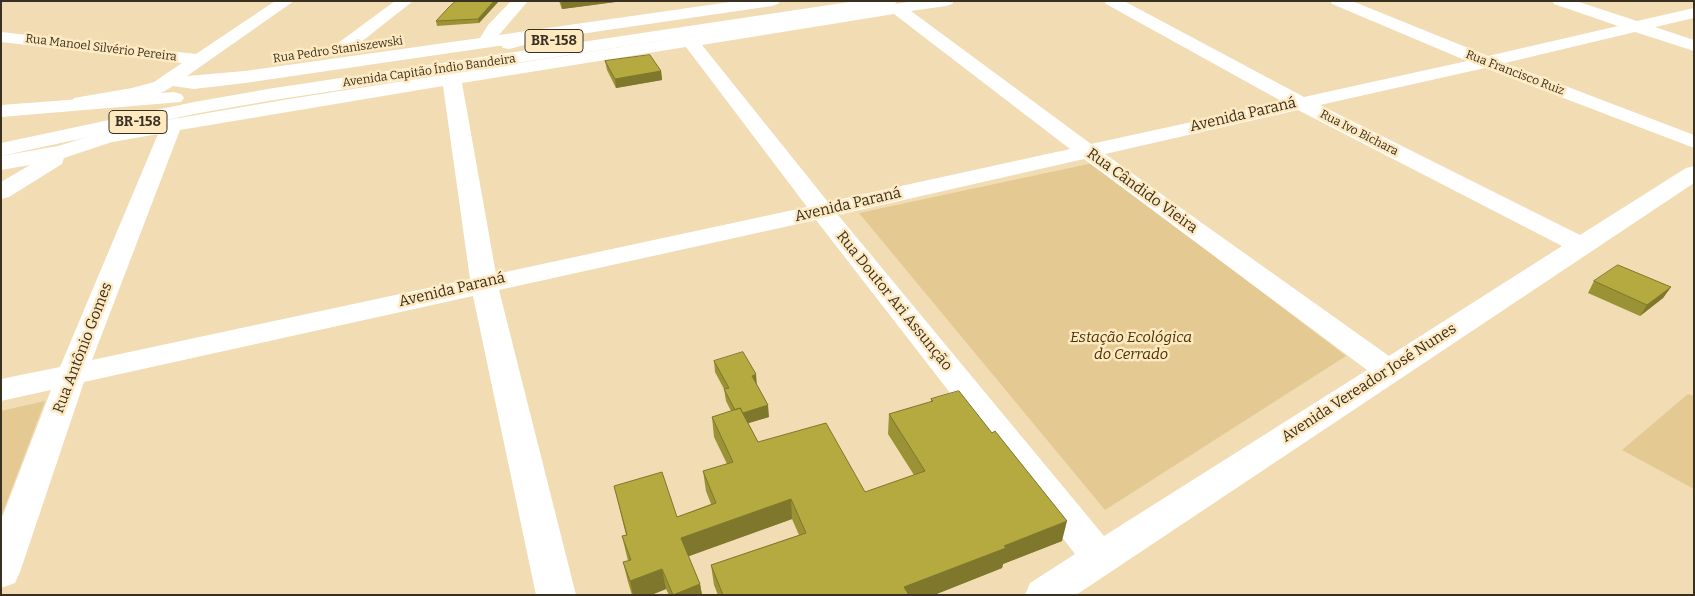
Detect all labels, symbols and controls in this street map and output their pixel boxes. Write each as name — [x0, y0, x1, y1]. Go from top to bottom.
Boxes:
road number: BR-158 — [525, 29, 583, 52]
street label: Rua Manoel Silvério Pereira — [24, 32, 178, 64]
street label: Rua Pedro Staniszewski — [272, 34, 404, 66]
street label: Rua Francisco Ruiz — [1464, 48, 1566, 98]
street label: Avenida Capitão Índio Bandeira — [341, 52, 517, 90]
street label: Avenida Paraná — [1188, 94, 1298, 136]
street label: Rua Ivo Bichara — [1317, 107, 1401, 159]
road number: BR-158 — [109, 110, 167, 134]
street label: Rua Cândido Vieira — [1083, 145, 1201, 237]
street label: Avenida Paraná — [793, 184, 903, 226]
street label: Rua Doutor Ari Assunção — [832, 228, 956, 374]
street label: Avenida Paraná — [397, 269, 507, 311]
street label: Rua Antônio Gomes — [50, 280, 116, 416]
street label: Avenida Vereador José Nunes — [1278, 320, 1460, 446]
park label: Estação Ecológica do Cerrado — [1070, 329, 1192, 364]

